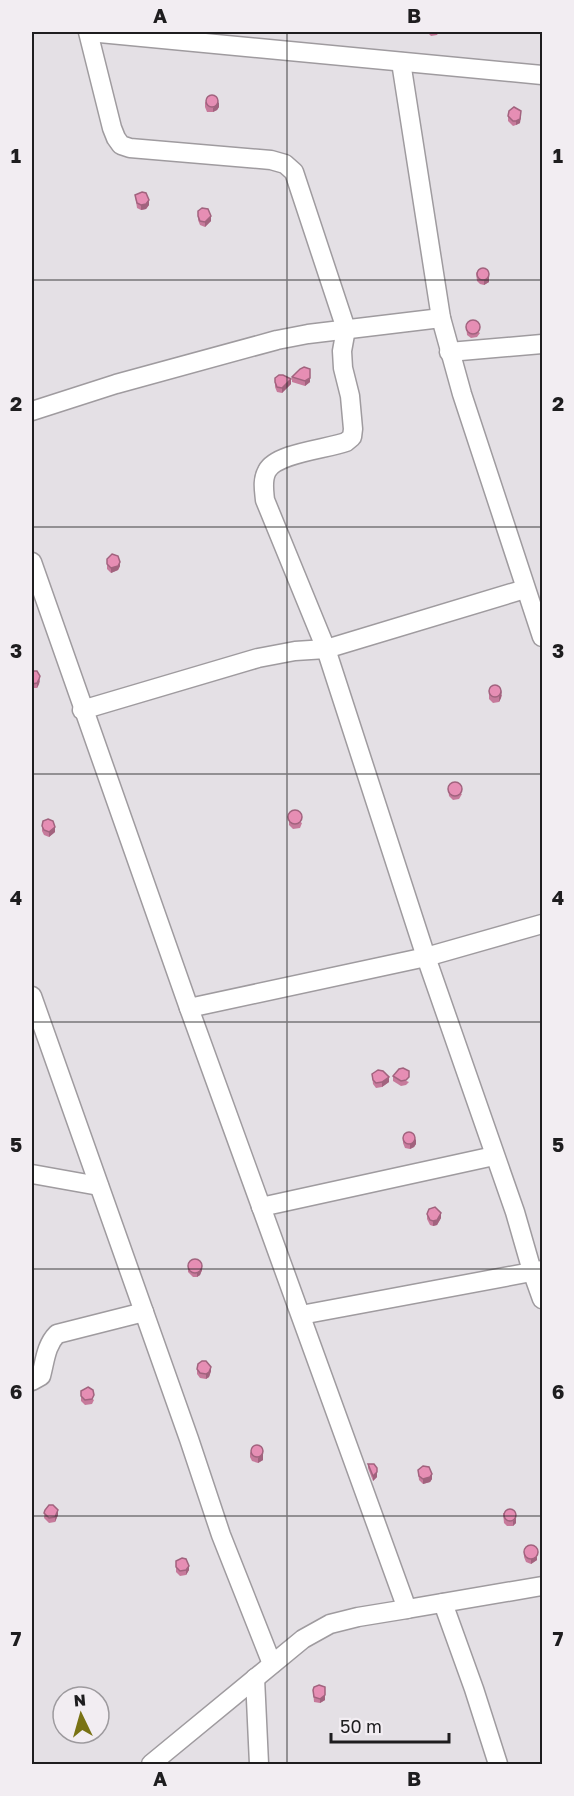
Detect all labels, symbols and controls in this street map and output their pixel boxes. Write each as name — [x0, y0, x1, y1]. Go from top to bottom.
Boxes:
text: A — [153, 3, 167, 27]
text: B — [407, 3, 421, 27]
text: 1 — [11, 143, 21, 167]
text: 1 — [553, 143, 563, 167]
text: 2 — [10, 391, 22, 415]
text: 2 — [552, 391, 564, 415]
text: 3 — [10, 638, 22, 662]
text: 3 — [552, 638, 564, 662]
text: 4 — [10, 885, 22, 909]
text: 4 — [552, 885, 564, 909]
text: 5 — [10, 1132, 22, 1156]
text: 5 — [552, 1132, 564, 1156]
text: 6 — [10, 1379, 22, 1403]
text: 6 — [552, 1379, 564, 1403]
text: 7 — [11, 1626, 22, 1650]
text: 7 — [553, 1626, 564, 1650]
north arrow — [51, 1685, 111, 1745]
text: N — [73, 1690, 87, 1711]
scale bar — [331, 1706, 450, 1744]
text: 50 m — [340, 1715, 382, 1737]
text: A — [153, 1766, 167, 1790]
text: B — [407, 1766, 421, 1790]

